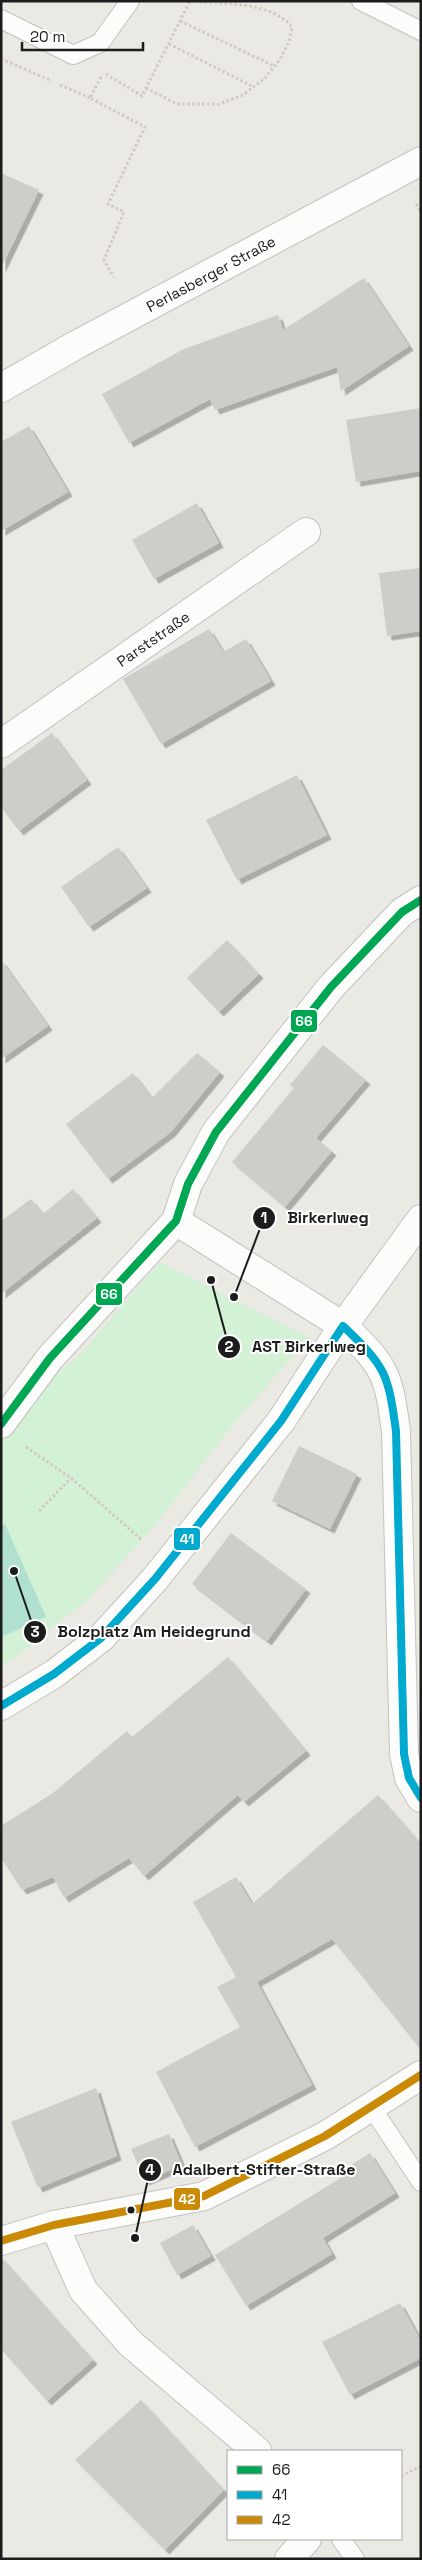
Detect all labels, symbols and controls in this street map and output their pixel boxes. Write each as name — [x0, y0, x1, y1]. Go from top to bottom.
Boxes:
scale bar — [22, 20, 144, 52]
text: 20 m — [30, 27, 65, 46]
street label: Perlasberger Straße — [143, 231, 279, 315]
street label: Parststraße — [113, 606, 193, 670]
line badge: 66 — [290, 1009, 318, 1033]
text: 66 — [295, 1012, 313, 1030]
callout: Birkerlweg — [252, 1202, 378, 1233]
text: Birkerlweg — [287, 1207, 369, 1228]
text: 1 — [261, 1208, 267, 1227]
line badge: 66 — [95, 1282, 123, 1306]
text: 66 — [100, 1285, 118, 1303]
callout: AST Birkerlweg — [217, 1331, 376, 1362]
text: AST Birkerlweg — [252, 1336, 366, 1357]
text: 2 — [225, 1337, 234, 1356]
line badge: 41 — [173, 1527, 201, 1551]
text: 41 — [180, 1530, 194, 1548]
callout: Bolzplatz Am Heidegrund — [22, 1616, 261, 1647]
text: Bolzplatz Am Heidegrund — [57, 1621, 251, 1642]
text: 3 — [30, 1622, 40, 1641]
callout: Adalbert-Stifter-Straße — [137, 2154, 365, 2185]
text: Adalbert-Stifter-Straße — [173, 2159, 355, 2180]
text: 4 — [145, 2160, 155, 2179]
line badge: 42 — [173, 2187, 201, 2211]
text: 42 — [178, 2190, 196, 2208]
unlabelled marker — [126, 2205, 136, 2215]
legend — [227, 2450, 402, 2540]
text: 66 — [272, 2460, 290, 2479]
text: 41 — [272, 2485, 287, 2504]
text: 42 — [272, 2510, 290, 2529]

